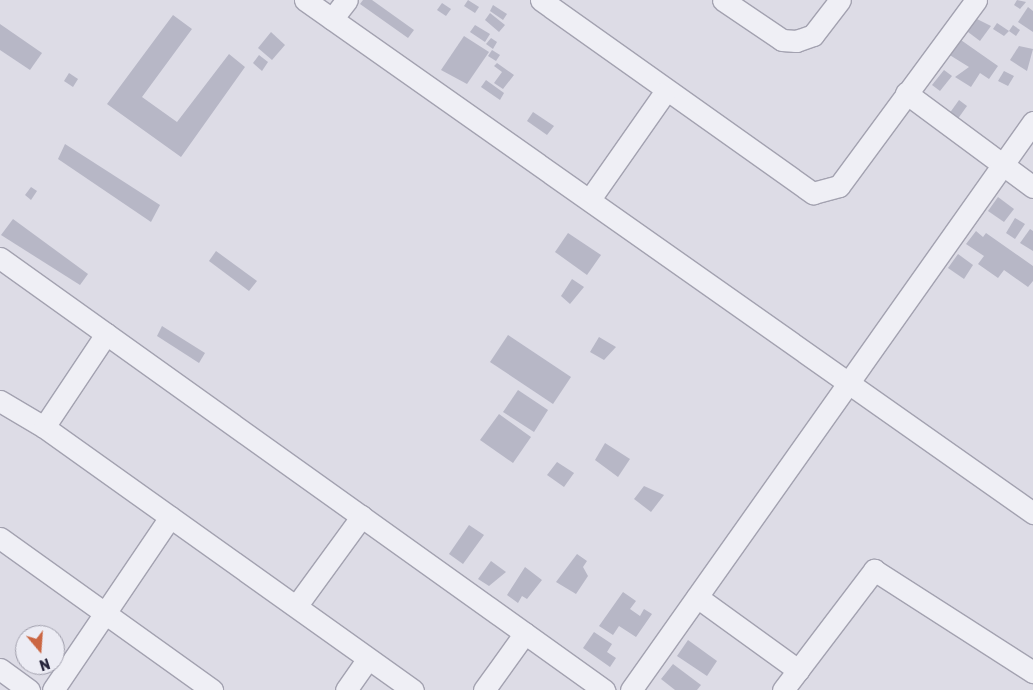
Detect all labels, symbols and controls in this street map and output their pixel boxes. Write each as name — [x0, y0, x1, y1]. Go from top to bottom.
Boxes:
north arrow — [15, 625, 65, 675]
text: N — [37, 654, 52, 673]

